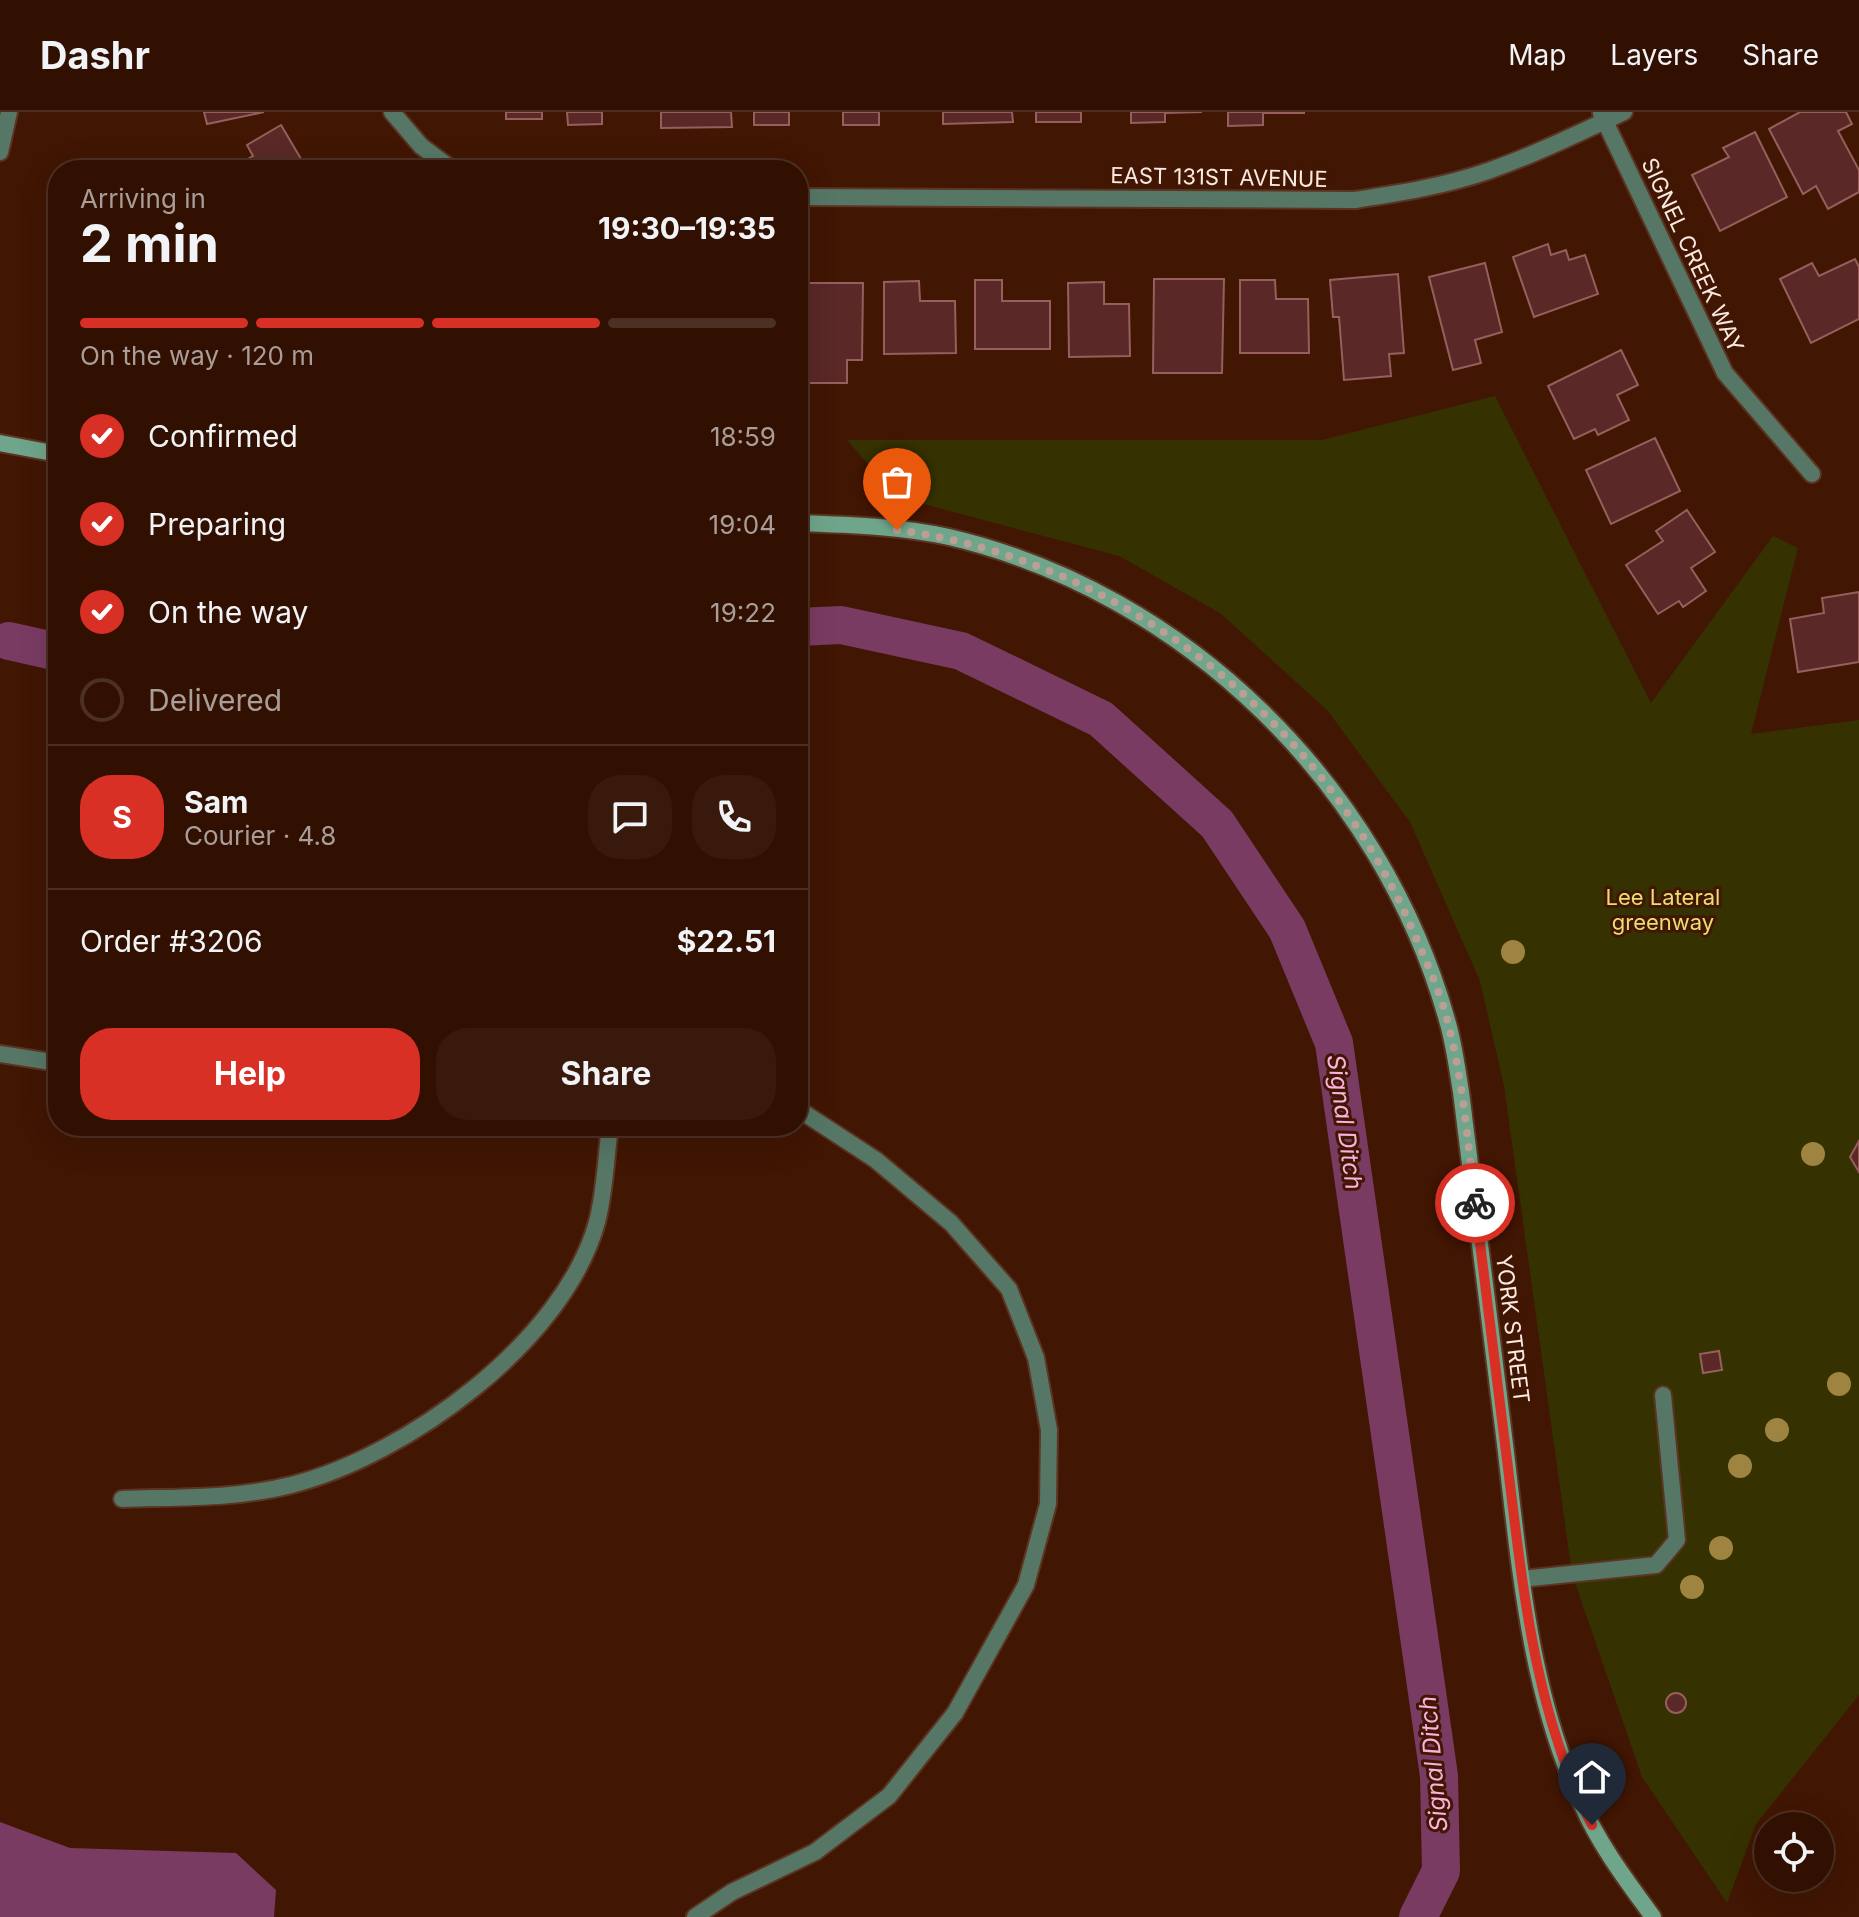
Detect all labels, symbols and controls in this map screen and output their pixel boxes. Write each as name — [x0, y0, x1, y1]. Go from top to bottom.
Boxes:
text: Dashr — [40, 32, 150, 78]
text: Map — [1508, 38, 1566, 72]
text: Layers — [1610, 38, 1698, 72]
text: Share — [1742, 38, 1819, 72]
street label: SIGNEL CREEK WAY — [1637, 154, 1749, 356]
street label: EAST 131ST AVENUE — [1110, 162, 1328, 192]
text: Arriving in — [80, 183, 206, 214]
text: 19:30–19:35 — [598, 210, 776, 246]
text: 2 min — [80, 212, 219, 275]
text: On the way · 120 m — [80, 340, 314, 371]
icon: check — [80, 414, 124, 458]
text: Confirmed — [148, 418, 298, 454]
text: 18:59 — [710, 421, 776, 452]
pin — [863, 448, 931, 530]
icon: bag — [875, 460, 919, 504]
icon: check — [80, 502, 124, 546]
text: Preparing — [148, 506, 286, 542]
text: 19:04 — [709, 509, 776, 540]
icon: check — [80, 590, 124, 634]
text: On the way — [148, 594, 308, 630]
text: 19:22 — [710, 597, 776, 628]
text: Delivered — [148, 682, 282, 718]
button: chat — [588, 775, 672, 859]
button: phone — [692, 775, 776, 859]
text: Sam — [184, 784, 248, 820]
text: S — [112, 799, 132, 835]
text: Courier · 4.8 — [184, 820, 336, 851]
park label: Lee Lateral greenway — [1606, 884, 1720, 935]
text: Order #3206 — [80, 923, 263, 959]
text: $22.51 — [677, 923, 776, 959]
button: Help — [80, 1028, 420, 1120]
button: Share — [436, 1028, 776, 1120]
water label: Signal Ditch — [1321, 1053, 1369, 1191]
courier — [1435, 1163, 1515, 1243]
icon: bike — [1453, 1181, 1497, 1225]
street label: YORK STREET — [1491, 1253, 1535, 1405]
water label: Signal Ditch — [1413, 1695, 1453, 1833]
pin — [1558, 1743, 1626, 1825]
icon: home — [1570, 1755, 1614, 1799]
map controls — [1754, 1812, 1834, 1892]
button: locate — [1754, 1812, 1834, 1892]

